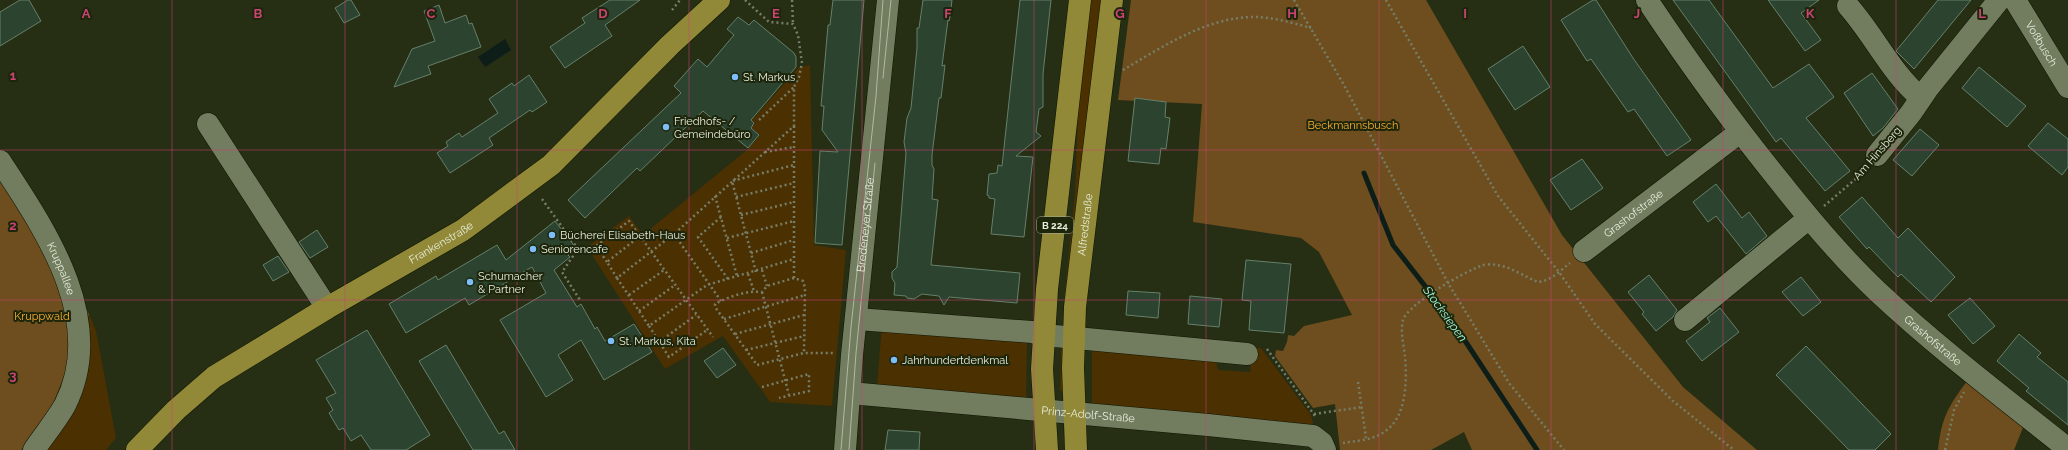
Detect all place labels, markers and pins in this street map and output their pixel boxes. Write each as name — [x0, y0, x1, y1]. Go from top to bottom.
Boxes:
place label: St. Markus — [743, 71, 795, 84]
marker: St. Markus — [730, 72, 740, 82]
place label: Friedhofs- / Gemeindebüro — [674, 115, 751, 141]
marker: Friedhofs- / Gemeindebüro — [661, 122, 671, 132]
place label: Bücherei Elisabeth-Haus — [560, 229, 685, 242]
marker: Bücherei Elisabeth-Haus — [547, 230, 557, 240]
place label: Seniorencafe — [541, 243, 608, 256]
marker: Seniorencafe — [528, 244, 538, 254]
place label: Schumacher & Partner — [478, 270, 543, 296]
marker: Schumacher & Partner — [465, 277, 475, 287]
place label: St. Markus, Kita — [619, 335, 696, 348]
marker: St. Markus, Kita — [606, 336, 616, 346]
place label: Jahrhundertdenkmal — [902, 354, 1008, 367]
marker: Jahrhundertdenkmal — [889, 355, 899, 365]

